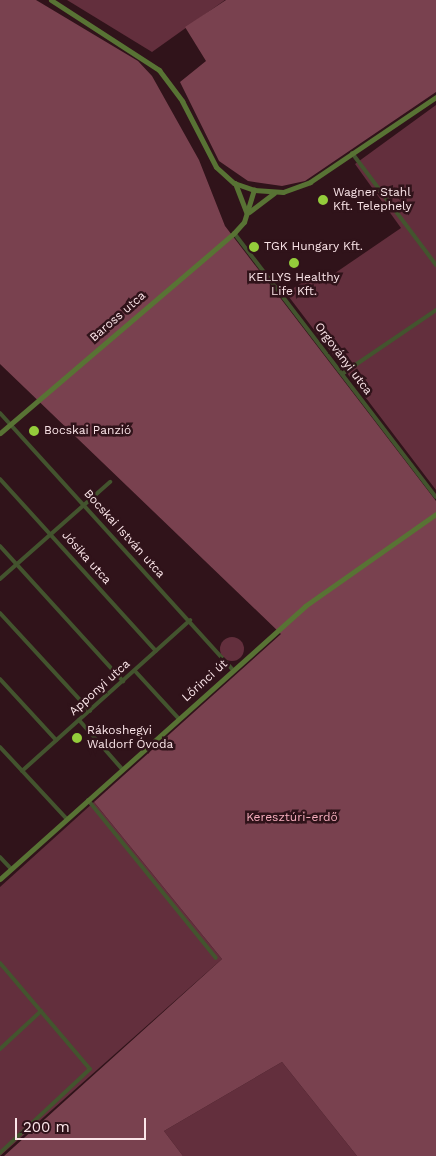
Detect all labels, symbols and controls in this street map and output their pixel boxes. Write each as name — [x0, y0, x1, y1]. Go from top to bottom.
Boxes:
place label: Wagner Stahl Kft. Telephely — [333, 186, 412, 214]
marker: Wagner Stahl Kft. Telephely — [317, 194, 329, 206]
place label: TGK Hungary Kft. — [264, 240, 364, 254]
marker: TGK Hungary Kft. — [248, 241, 260, 253]
marker: KELLYS Healthy Life Kft. — [288, 257, 300, 269]
place label: KELLYS Healthy Life Kft. — [248, 271, 340, 299]
street label: Baross utca — [87, 289, 149, 345]
street label: Orgoványi utca — [311, 320, 375, 398]
place label: Bocskai Panzió — [44, 424, 131, 438]
marker: Bocskai Panzió — [28, 425, 40, 437]
street label: Bocskai István utca — [81, 487, 167, 581]
street label: Jósika utca — [58, 528, 114, 588]
street label: Apponyi utca — [67, 657, 133, 719]
street label: Lőrinci út — [179, 657, 231, 705]
place label: Rákoshegyi Waldorf Óvoda — [87, 724, 174, 752]
marker: Rákoshegyi Waldorf Óvoda — [71, 732, 83, 744]
park label: Keresztúri-erdő — [246, 811, 338, 825]
scale bar — [18, 1108, 149, 1140]
text: 200 m — [23, 1118, 70, 1136]

